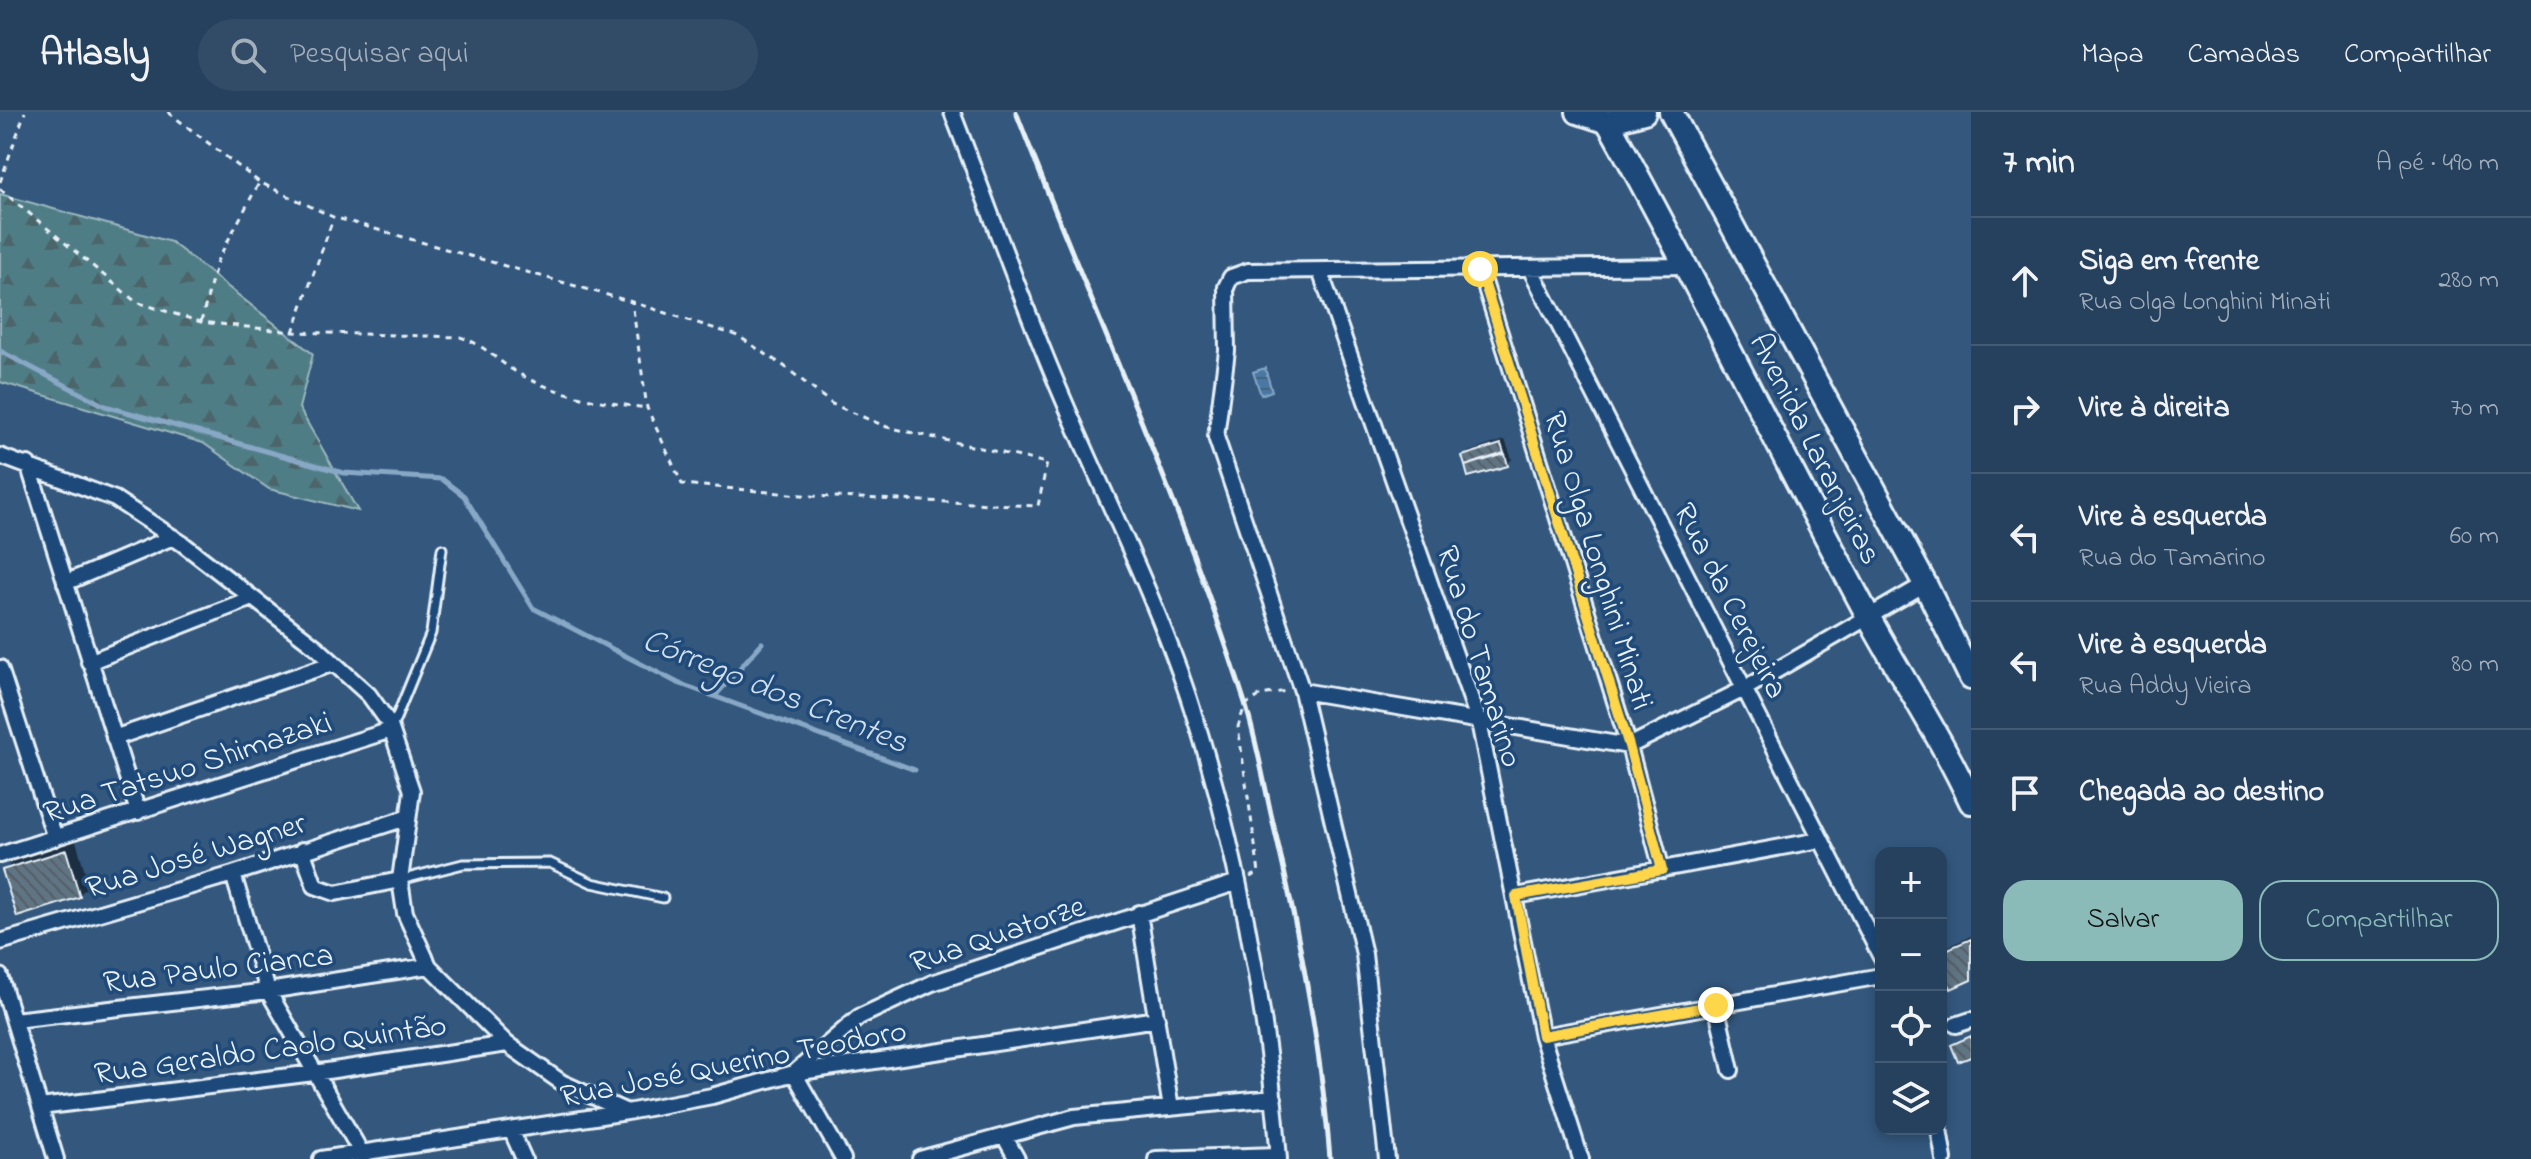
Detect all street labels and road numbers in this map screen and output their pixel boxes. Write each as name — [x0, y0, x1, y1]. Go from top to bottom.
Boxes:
street label: Avenida Laranjeiras — [1735, 326, 1893, 574]
street label: Rua Olga Longhini Minati — [1529, 406, 1664, 716]
street label: Rua da Cerejeira — [1659, 495, 1798, 708]
street label: Rua do Tamarino — [1422, 540, 1534, 774]
street label: Rua Tatsuo Shimazaki — [38, 701, 338, 838]
street label: Rua José Wagner — [80, 801, 312, 913]
street label: Rua Quatorze — [904, 884, 1093, 988]
street label: Rua Paulo Cianca — [101, 933, 336, 1008]
street label: Rua Geraldo Caolo Quintão — [91, 1003, 450, 1099]
street label: Rua José Querino Teodoro — [557, 1009, 911, 1122]

